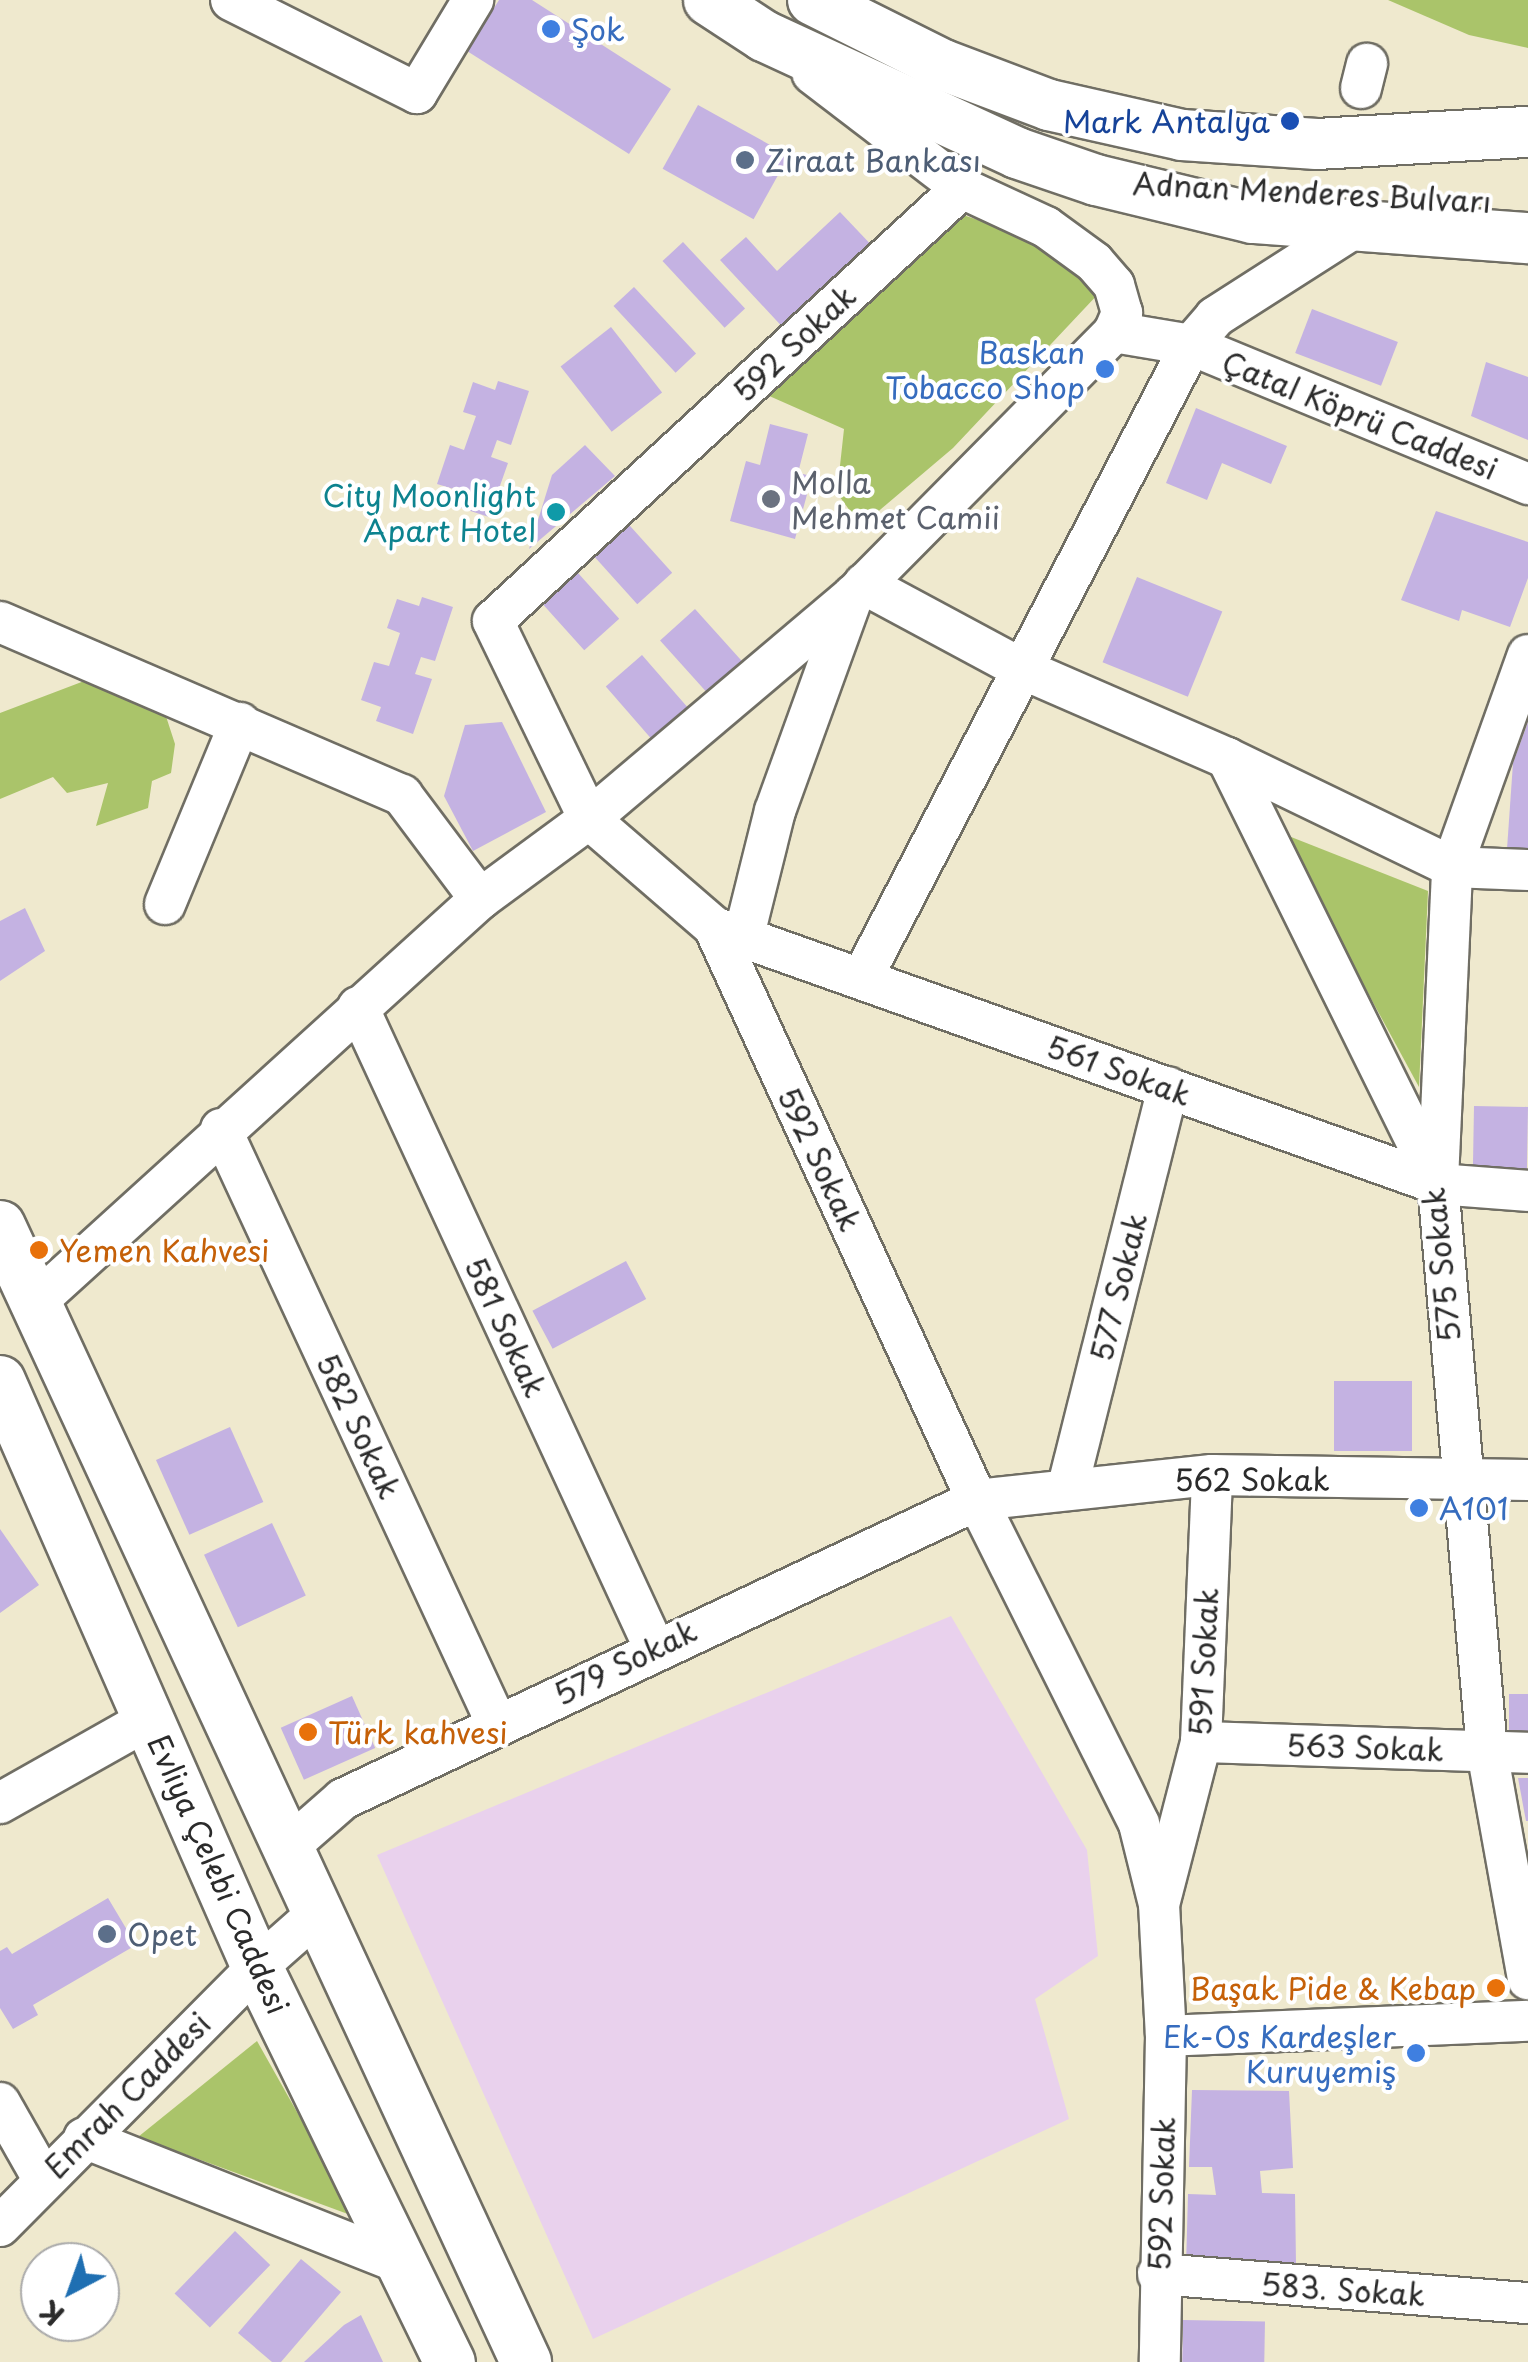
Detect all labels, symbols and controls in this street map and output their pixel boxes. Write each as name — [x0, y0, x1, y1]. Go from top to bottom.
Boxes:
place label: Şok — [571, 11, 625, 47]
marker: Şok — [540, 18, 562, 40]
place label: Mark Antalya — [1063, 103, 1270, 139]
marker: Mark Antalya — [1279, 110, 1301, 132]
place label: Ziraat Bankası — [765, 142, 982, 178]
marker: Ziraat Bankası — [734, 149, 756, 171]
street label: Adnan Menderes Bulvarı — [1133, 165, 1491, 219]
street label: 592 Sokak — [724, 276, 864, 410]
place label: Baskan Tobacco Shop — [887, 334, 1085, 404]
street label: Çatal Köprü Caddesi — [1216, 343, 1504, 487]
marker: Baskan Tobacco Shop — [1094, 358, 1116, 380]
place label: Molla Mehmet Camii — [791, 464, 1003, 534]
place label: City Moonlight Apart Hotel — [321, 477, 536, 548]
marker: Molla Mehmet Camii — [760, 488, 782, 510]
marker: City Moonlight Apart Hotel — [545, 501, 567, 523]
street label: 561 Sokak — [1041, 1027, 1197, 1113]
street label: 592 Sokak — [770, 1080, 870, 1238]
street label: 575 Sokak — [1415, 1186, 1467, 1344]
street label: 577 Sokak — [1082, 1209, 1154, 1365]
place label: Yemen Kahvesi — [59, 1232, 271, 1268]
marker: Yemen Kahvesi — [28, 1239, 50, 1261]
street label: 581 Sokak — [458, 1251, 554, 1403]
street label: 582 Sokak — [310, 1348, 408, 1504]
street label: 562 Sokak — [1173, 1461, 1331, 1497]
place label: A101 — [1439, 1490, 1508, 1526]
marker: A101 — [1408, 1497, 1430, 1519]
street label: 591 Sokak — [1181, 1586, 1225, 1738]
street label: 579 Sokak — [548, 1612, 702, 1712]
place label: Türk kahvesi — [328, 1714, 513, 1750]
marker: Türk kahvesi — [297, 1721, 319, 1743]
street label: 563 Sokak — [1285, 1726, 1445, 1768]
street label: Evliya Çelebi Caddesi — [141, 1727, 297, 2021]
place label: Opet — [127, 1916, 197, 1952]
marker: Opet — [96, 1923, 118, 1945]
place label: Başak Pide & Kebap — [1187, 1970, 1476, 2006]
marker: Başak Pide & Kebap — [1485, 1977, 1507, 1999]
street label: Emrah Caddesi — [37, 2005, 217, 2185]
place label: Ek-Os Kardeşler Kuruyemiş — [1162, 2018, 1396, 2088]
marker: Ek-Os Kardeşler Kuruyemiş — [1405, 2042, 1427, 2064]
street label: 592 Sokak — [1140, 2115, 1182, 2273]
north arrow — [20, 2242, 120, 2342]
street label: 583. Sokak — [1259, 2265, 1427, 2313]
text: K — [29, 2291, 73, 2336]

